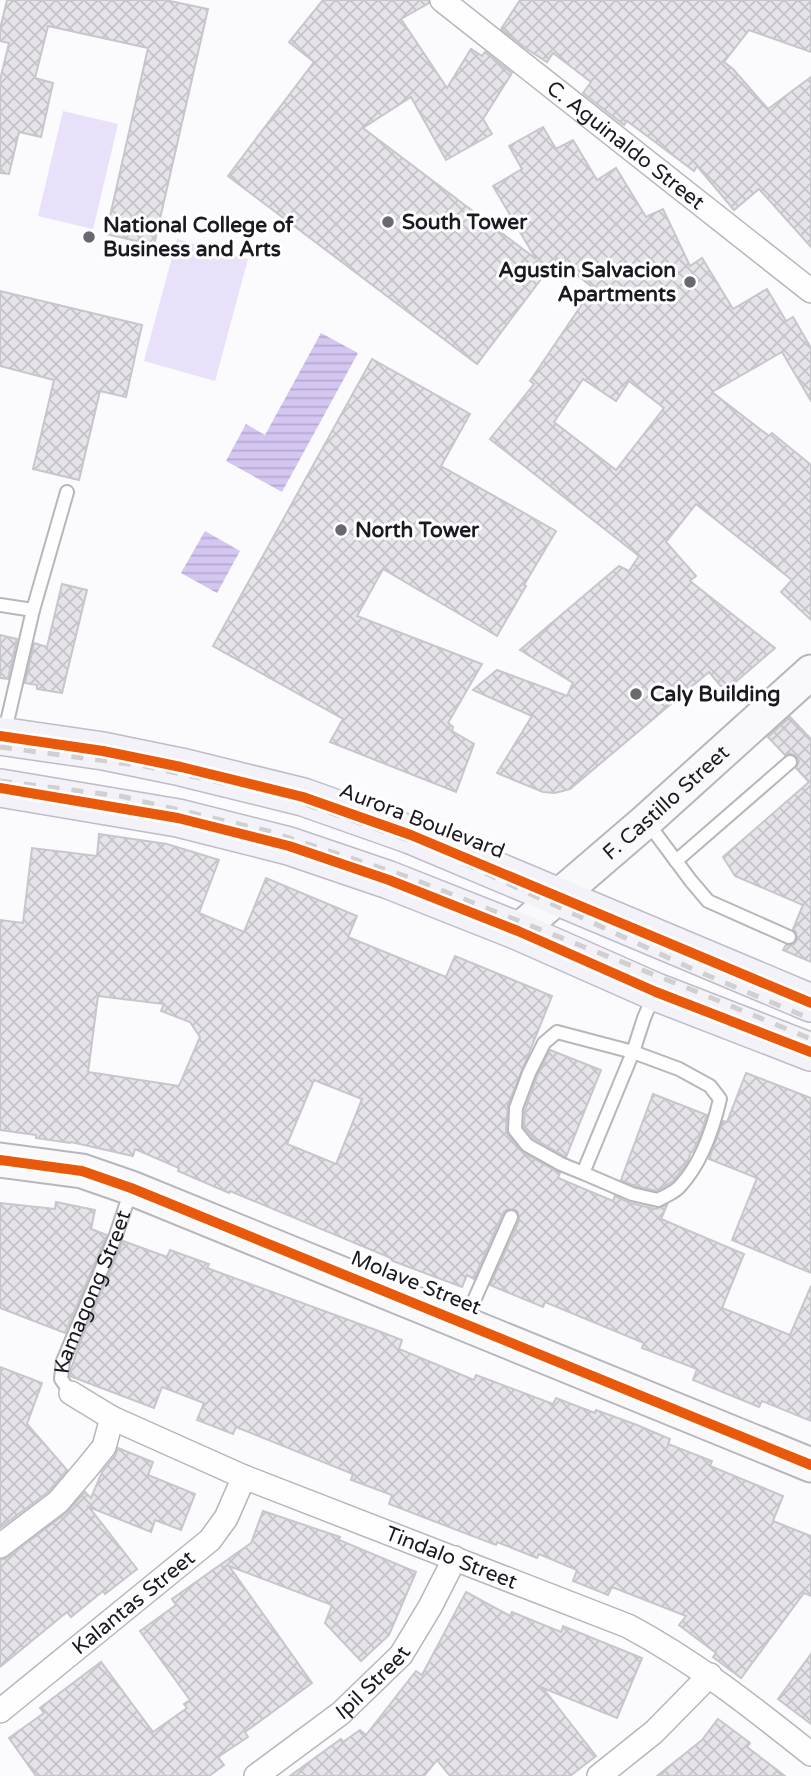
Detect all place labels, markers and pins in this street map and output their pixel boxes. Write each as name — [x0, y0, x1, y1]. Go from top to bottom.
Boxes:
place label: South Tower — [402, 210, 528, 235]
place label: National College of Business and Arts — [103, 213, 294, 262]
marker: South Tower — [380, 214, 396, 230]
marker: National College of Business and Arts — [81, 229, 97, 245]
place label: Agustin Salvacion Apartments — [498, 258, 676, 307]
marker: Agustin Salvacion Apartments — [682, 274, 698, 290]
place label: North Tower — [355, 518, 480, 543]
marker: North Tower — [333, 522, 349, 538]
place label: Caly Building — [650, 682, 781, 707]
marker: Caly Building — [628, 686, 644, 702]

